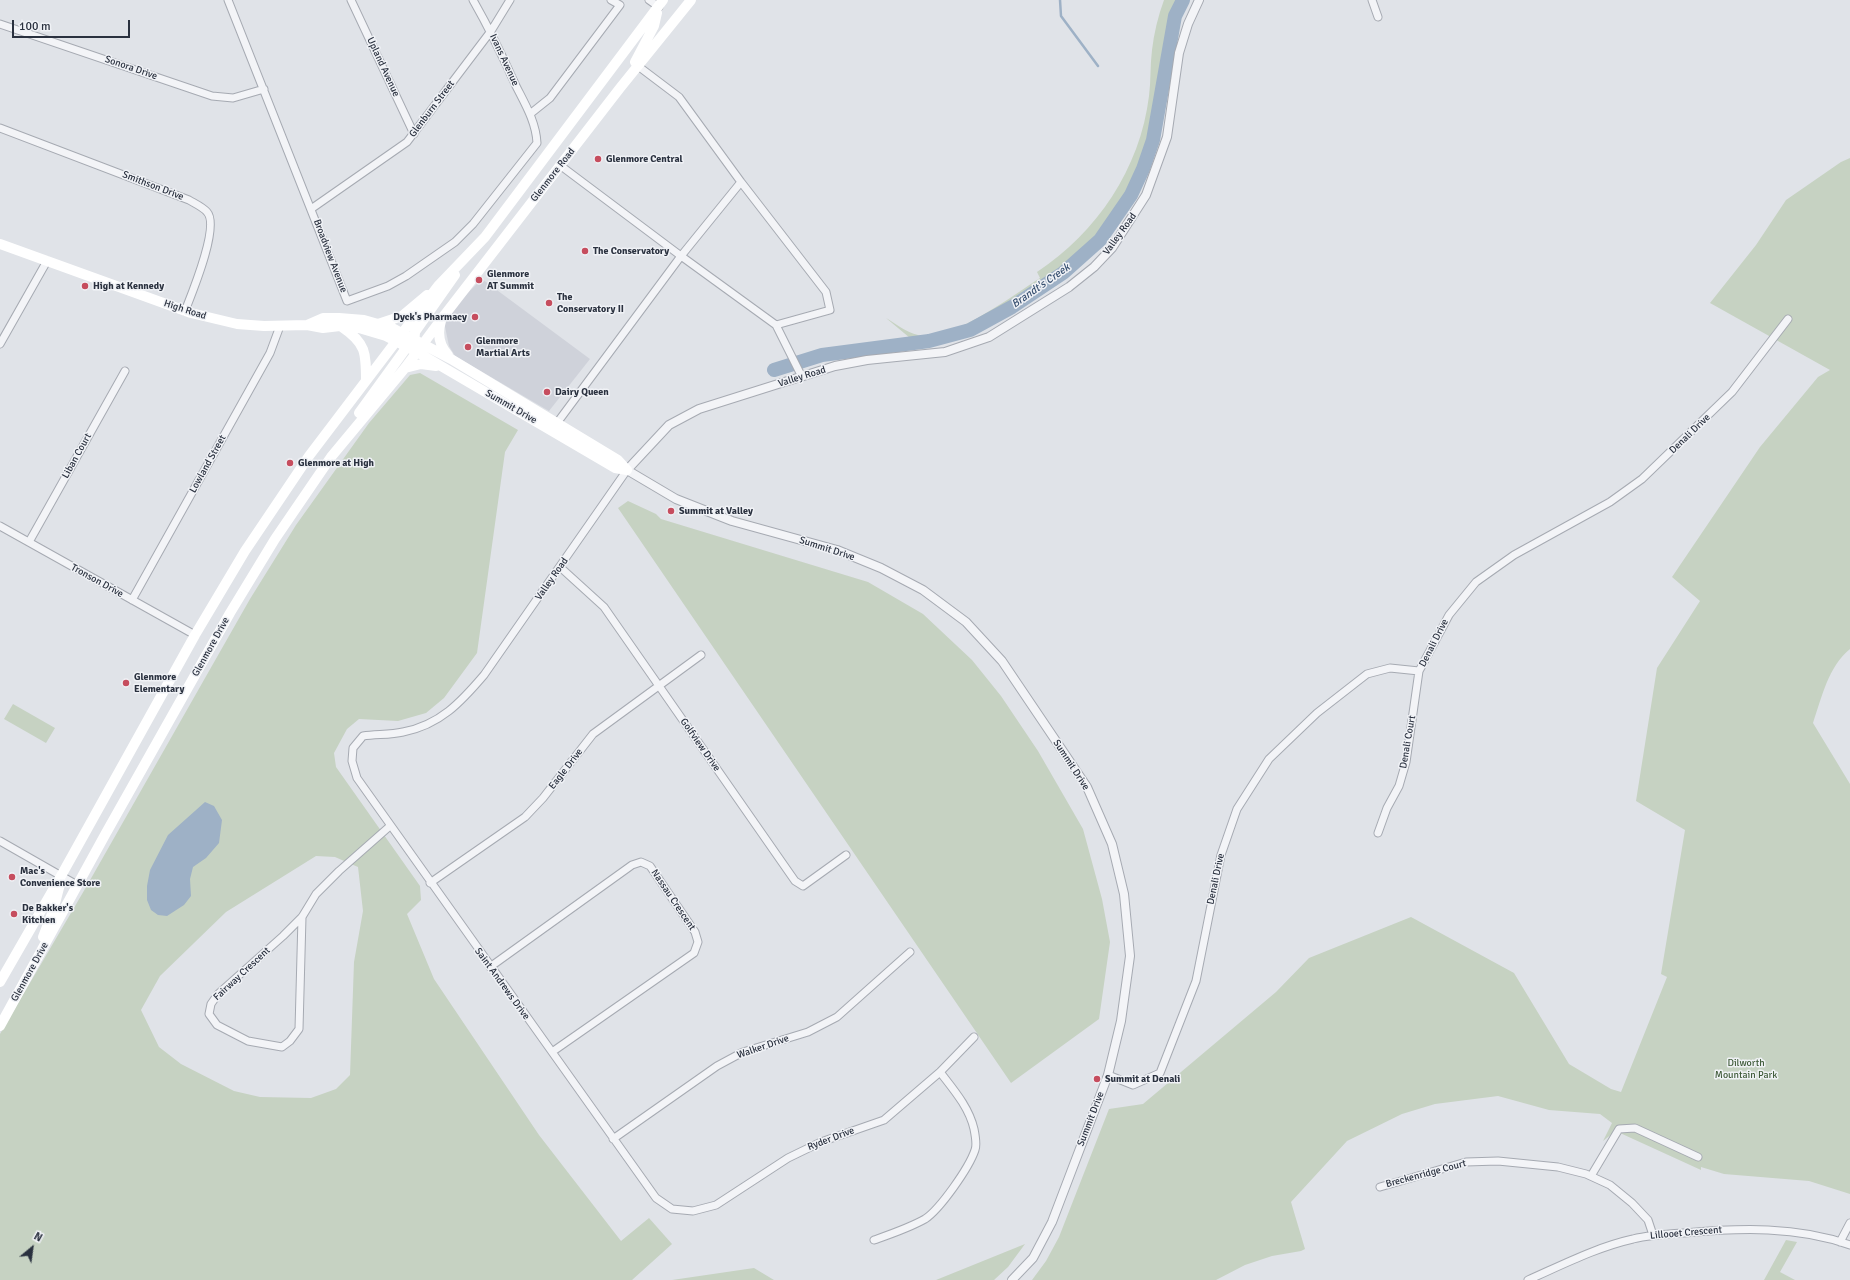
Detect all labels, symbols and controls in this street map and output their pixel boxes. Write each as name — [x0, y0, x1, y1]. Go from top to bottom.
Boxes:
scale bar — [14, 12, 132, 38]
text: 100 m — [19, 19, 51, 34]
street label: Ivans Avenue — [487, 32, 521, 88]
street label: Upland Avenue — [364, 35, 402, 99]
street label: Sonora Drive — [103, 53, 159, 83]
street label: Glenburn Street — [407, 78, 457, 140]
street label: Glenmore Road — [528, 146, 578, 204]
place label: Glenmore Central — [606, 153, 683, 165]
marker: Glenmore Central — [593, 154, 603, 164]
street label: Smithson Drive — [121, 169, 185, 203]
street label: Valley Road — [1101, 211, 1139, 257]
street label: Broadview Avenue — [310, 218, 350, 294]
place label: The Conservatory — [593, 245, 669, 257]
marker: The Conservatory — [580, 246, 590, 256]
water label: Brandt's Creek — [1009, 261, 1073, 311]
place label: Glenmore AT Summit — [487, 268, 534, 292]
marker: Glenmore AT Summit — [474, 275, 484, 285]
place label: High at Kennedy — [93, 280, 164, 292]
marker: High at Kennedy — [80, 281, 90, 291]
place label: The Conservatory II — [557, 291, 624, 314]
street label: High Road — [162, 298, 208, 322]
marker: The Conservatory II — [544, 298, 554, 308]
place label: Dyck's Pharmacy — [393, 311, 467, 323]
marker: Dyck's Pharmacy — [470, 312, 480, 322]
place label: Glenmore Martial Arts — [476, 335, 530, 358]
marker: Glenmore Martial Arts — [463, 342, 473, 352]
street label: Valley Road — [777, 364, 827, 390]
place label: Dairy Queen — [555, 386, 609, 398]
street label: Summit Drive — [483, 387, 539, 427]
marker: Dairy Queen — [542, 387, 552, 397]
street label: Denali Drive — [1667, 412, 1713, 456]
street label: Liban Court — [60, 431, 94, 481]
street label: Lowland Street — [187, 433, 229, 495]
place label: Glenmore at High — [298, 457, 374, 469]
marker: Glenmore at High — [285, 458, 295, 468]
place label: Summit at Valley — [679, 505, 753, 517]
marker: Summit at Valley — [666, 506, 676, 516]
street label: Summit Drive — [798, 534, 856, 564]
street label: Valley Road — [533, 555, 571, 603]
street label: Tronson Drive — [69, 562, 125, 600]
street label: Glenmore Drive — [190, 615, 232, 679]
street label: Denali Drive — [1417, 617, 1451, 669]
place label: Glenmore Elementary — [134, 671, 184, 694]
marker: Glenmore Elementary — [121, 678, 131, 688]
street label: Denali Court — [1397, 714, 1419, 770]
street label: Golfview Drive — [677, 716, 723, 774]
street label: Summit Drive — [1050, 738, 1092, 792]
street label: Eagle Drive — [546, 746, 586, 792]
street label: Denali Drive — [1205, 852, 1227, 906]
place label: Mac's Convenience Store — [20, 865, 100, 888]
street label: Nassau Crescent — [648, 867, 698, 933]
marker: Mac's Convenience Store — [7, 872, 17, 882]
place label: De Bakker's Kitchen — [22, 902, 73, 926]
marker: De Bakker's Kitchen — [9, 909, 19, 919]
street label: Glenmore Drive — [9, 940, 51, 1004]
street label: Fairway Crescent — [211, 945, 273, 1003]
street label: Saint Andrews Drive — [472, 946, 532, 1022]
street label: Walker Drive — [735, 1033, 791, 1061]
park label: Dilworth Mountain Park — [1715, 1057, 1777, 1080]
place label: Summit at Denali — [1105, 1073, 1180, 1085]
marker: Summit at Denali — [1092, 1074, 1102, 1084]
street label: Summit Drive — [1075, 1090, 1107, 1148]
street label: Ryder Drive — [806, 1125, 856, 1153]
street label: Breckenridge Court — [1384, 1157, 1468, 1191]
street label: Lillooet Crescent — [1650, 1224, 1722, 1242]
north arrow — [12, 1228, 52, 1268]
text: N — [32, 1230, 45, 1245]

